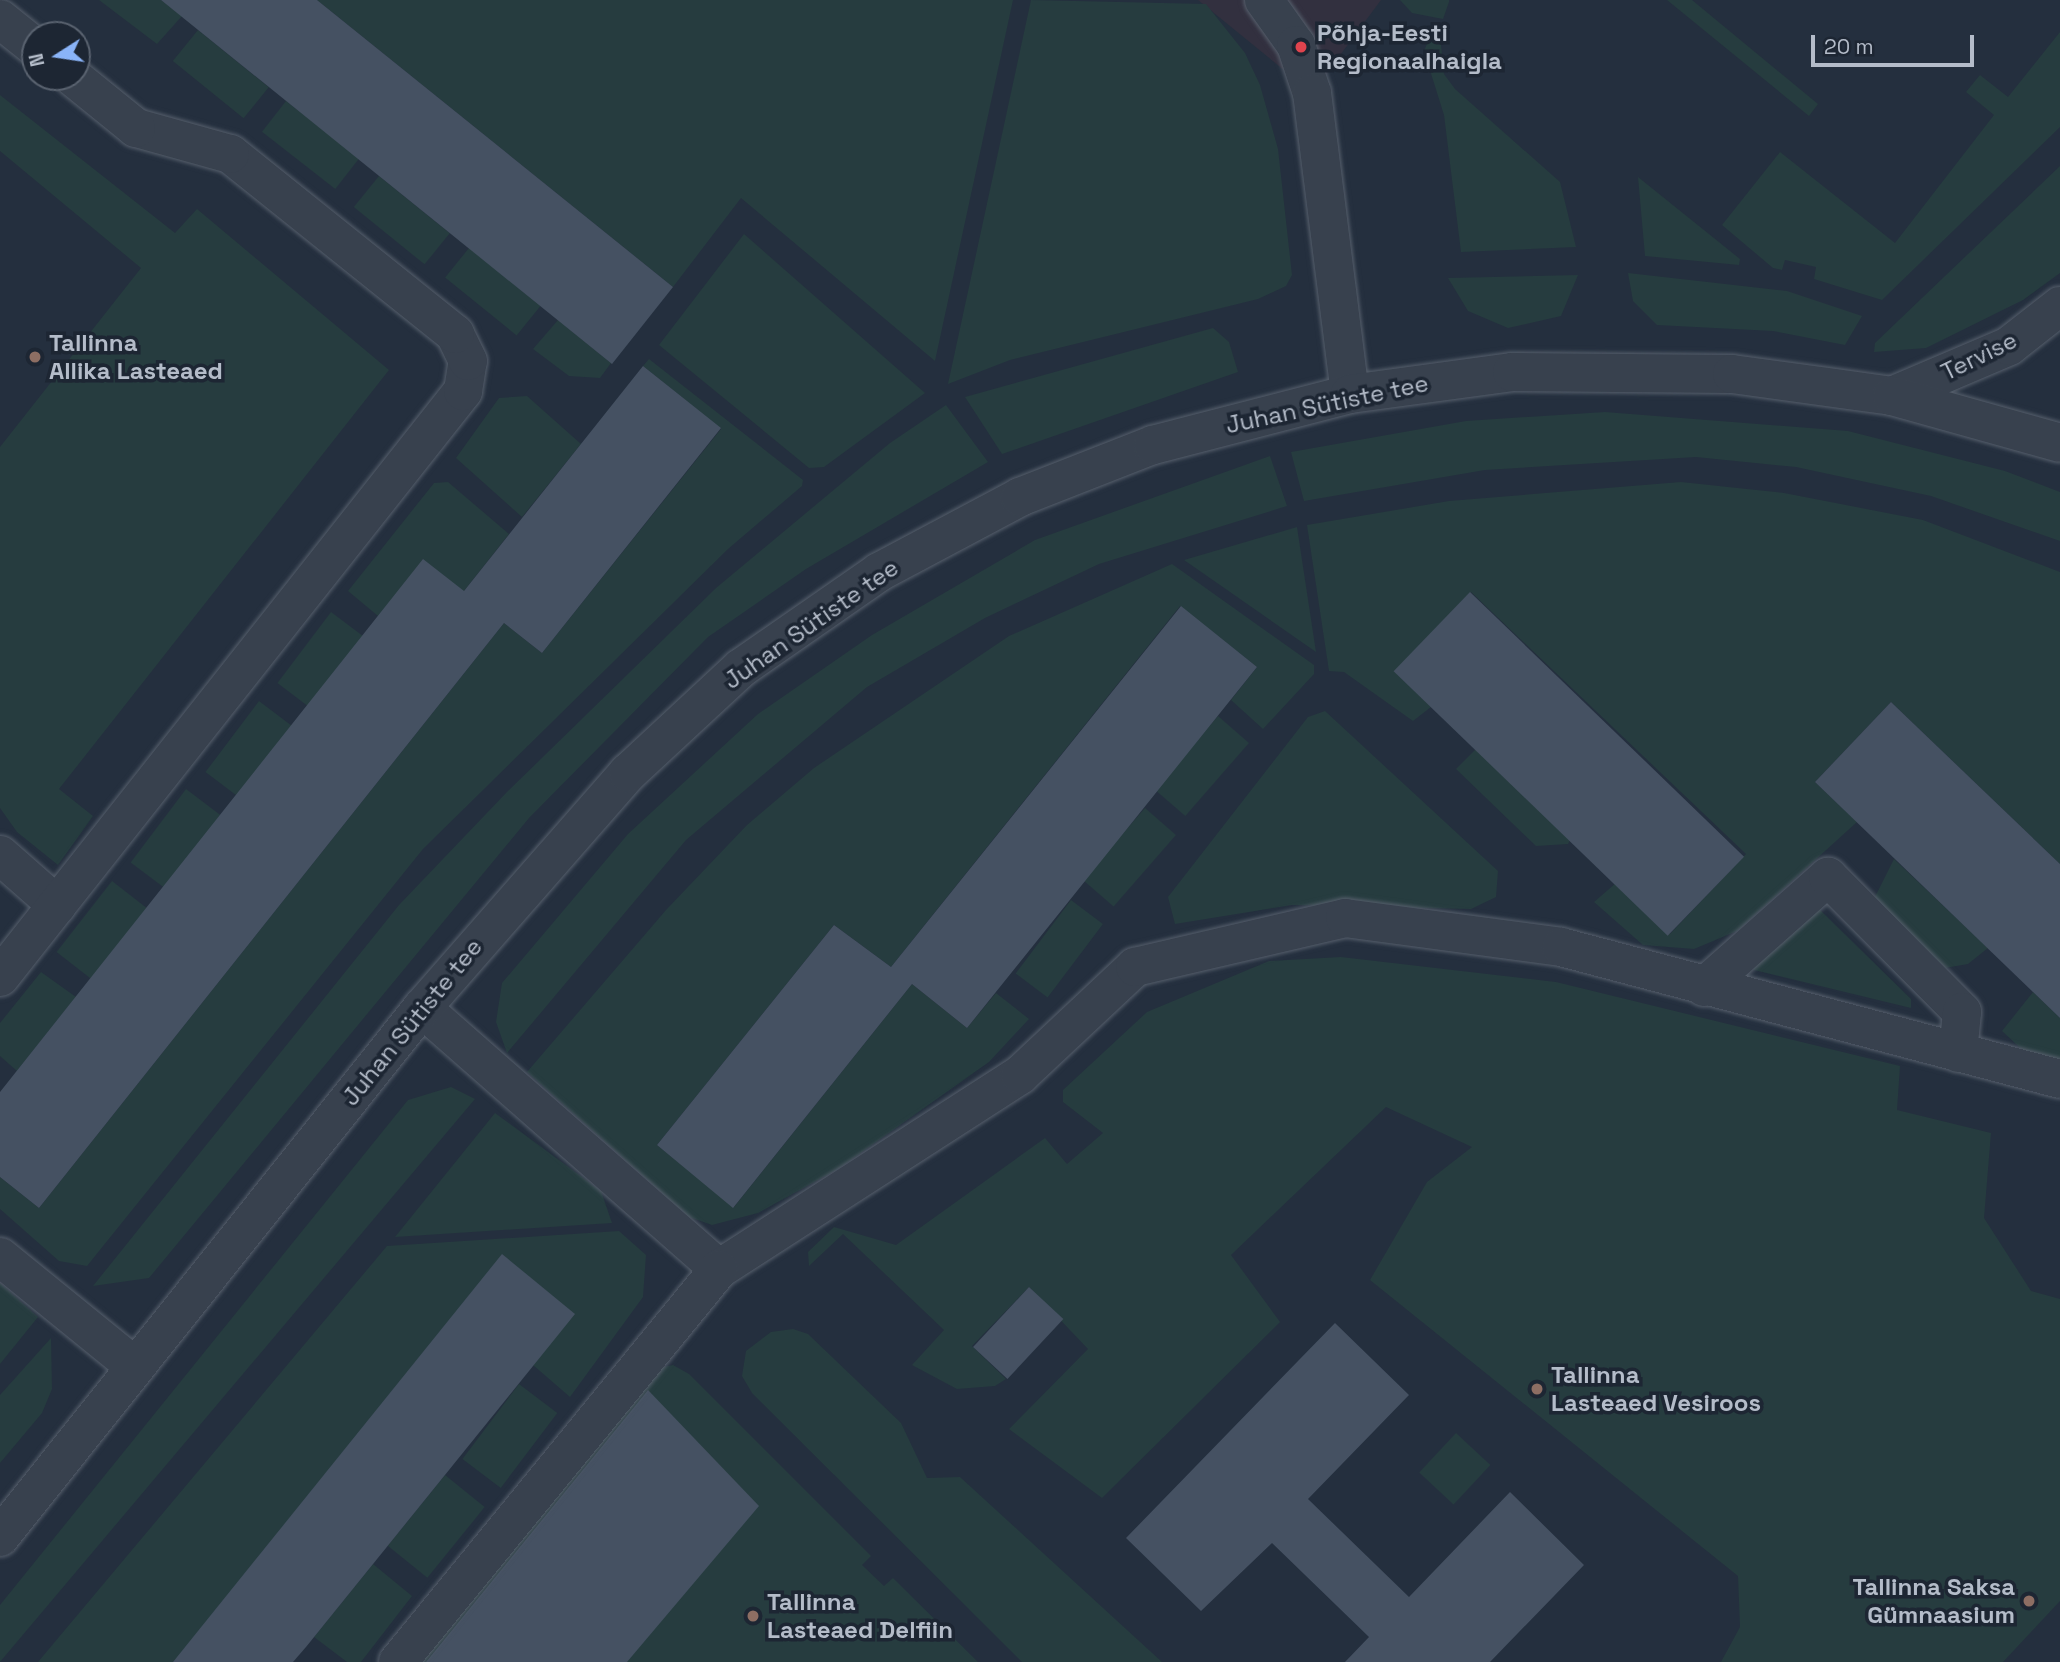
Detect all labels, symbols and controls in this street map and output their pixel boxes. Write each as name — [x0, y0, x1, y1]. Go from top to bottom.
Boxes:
place label: Põhja-Eesti Regionaalhaigla — [1317, 19, 1502, 75]
north arrow — [21, 21, 91, 91]
scale bar — [1815, 21, 1978, 65]
text: 20 m — [1824, 33, 1874, 60]
marker: Põhja-Eesti Regionaalhaigla — [1291, 37, 1311, 57]
text: N — [23, 51, 50, 69]
street label: Tervise — [1936, 325, 2022, 387]
place label: Tallinna Allika Lasteaed — [49, 329, 223, 385]
marker: Tallinna Allika Lasteaed — [27, 349, 43, 365]
street label: Juhan Sütiste tee — [1223, 368, 1431, 440]
street label: Juhan Sütiste tee — [718, 553, 904, 695]
street label: Juhan Sütiste tee — [336, 933, 488, 1111]
place label: Tallinna Lasteaed Vesiroos — [1551, 1361, 1761, 1417]
marker: Tallinna Lasteaed Vesiroos — [1529, 1381, 1545, 1397]
place label: Tallinna Saksa Gümnaasium — [1852, 1573, 2015, 1629]
place label: Tallinna Lasteaed Delfiin — [767, 1588, 953, 1644]
marker: Tallinna Saksa Gümnaasium — [2021, 1593, 2037, 1609]
marker: Tallinna Lasteaed Delfiin — [745, 1608, 761, 1624]

